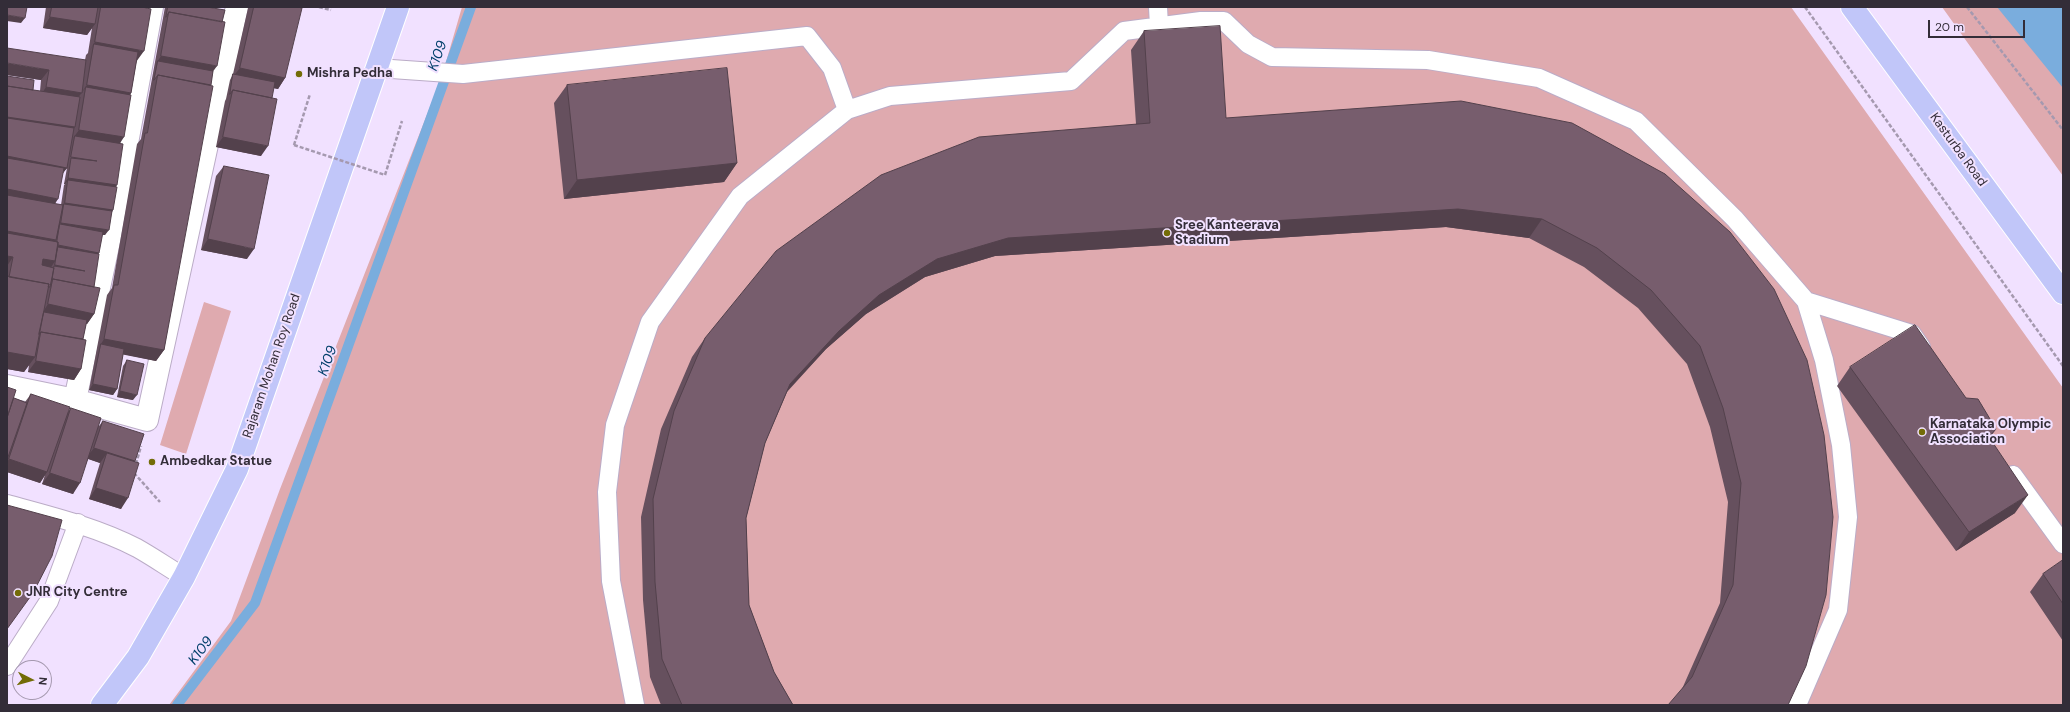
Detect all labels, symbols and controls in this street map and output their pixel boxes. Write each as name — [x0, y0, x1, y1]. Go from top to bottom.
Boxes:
scale bar — [1930, 12, 2027, 38]
text: 20 m — [1935, 19, 1964, 35]
water label: K109 — [425, 39, 451, 73]
place label: Mishra Pedha — [307, 66, 393, 82]
marker: Mishra Pedha — [294, 69, 304, 79]
street label: Kasturba Road — [1926, 110, 1990, 190]
place label: Sree Kanteerava Stadium — [1175, 218, 1279, 249]
marker: Sree Kanteerava Stadium — [1162, 228, 1172, 238]
street label: Rajaram Mohan Roy Road — [240, 292, 304, 440]
water label: K109 — [315, 344, 341, 378]
place label: Karnataka Olympic Association — [1930, 417, 2051, 448]
marker: Karnataka Olympic Association — [1917, 427, 1927, 437]
place label: Ambedkar Statue — [160, 454, 272, 470]
marker: Ambedkar Statue — [147, 457, 157, 467]
place label: JNR City Centre — [26, 585, 128, 601]
marker: JNR City Centre — [13, 588, 23, 598]
water label: K109 — [185, 634, 217, 668]
north arrow — [12, 660, 52, 700]
text: N — [36, 676, 50, 686]

